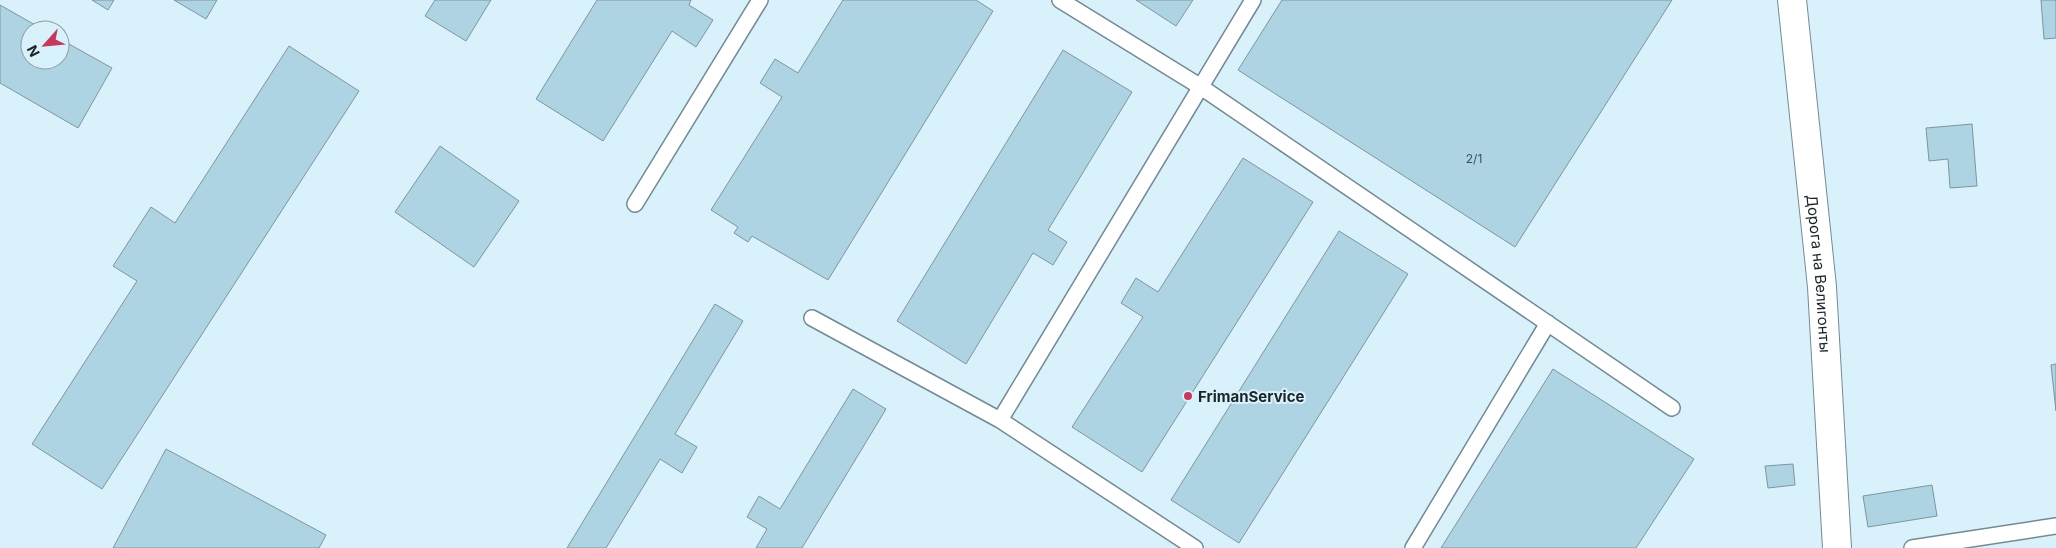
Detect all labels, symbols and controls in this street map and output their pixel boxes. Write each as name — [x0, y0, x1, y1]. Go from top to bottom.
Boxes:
north arrow — [20, 20, 70, 70]
text: N — [23, 43, 43, 60]
house number: 2/1 — [1466, 151, 1482, 166]
street label: Дорога на Велигонты — [1803, 194, 1835, 353]
place label: FrimanService — [1198, 387, 1305, 406]
marker: FrimanService — [1182, 390, 1194, 402]

